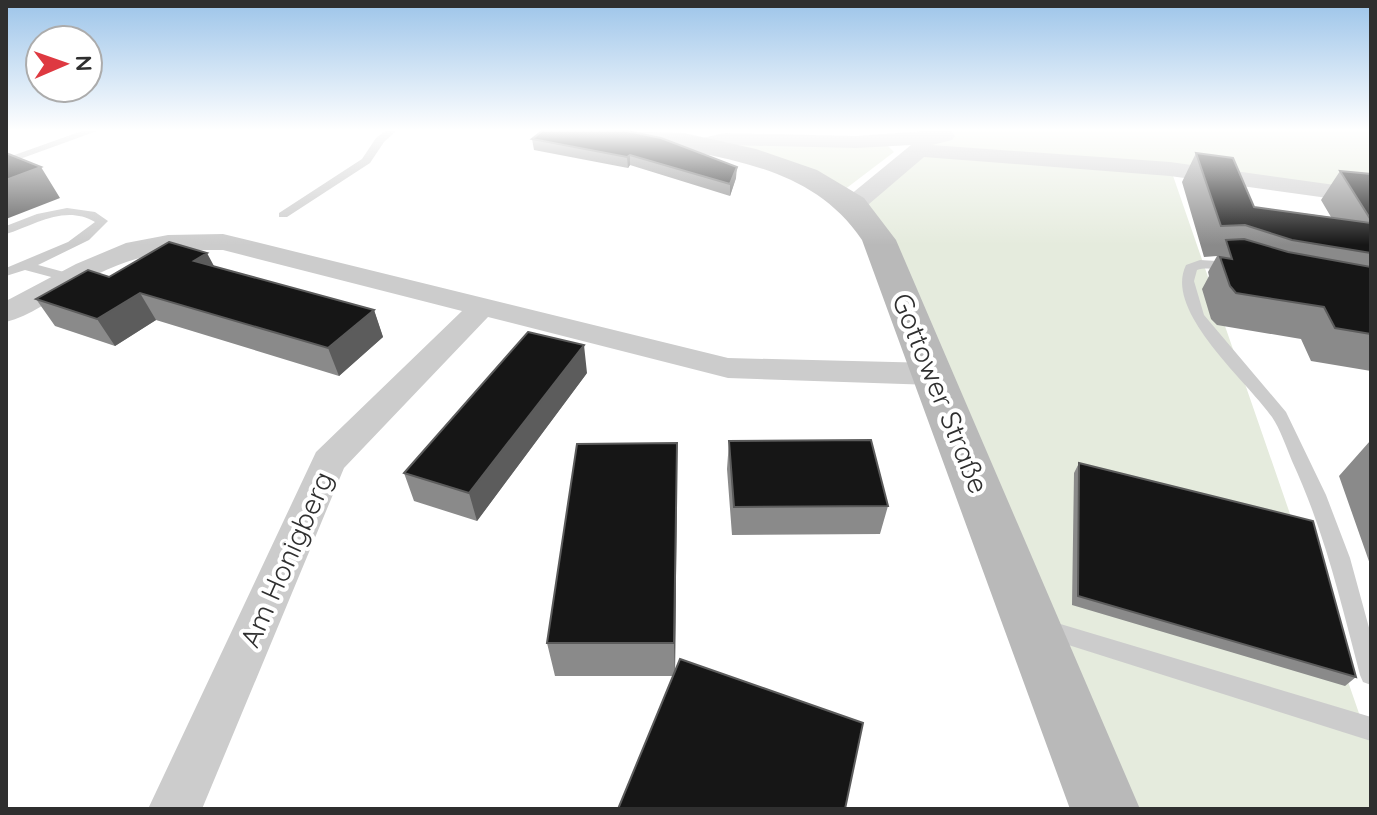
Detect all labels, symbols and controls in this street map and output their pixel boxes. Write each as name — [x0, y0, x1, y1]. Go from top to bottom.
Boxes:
north arrow — [24, 24, 104, 104]
text: N — [70, 55, 98, 72]
street label: Gottower Straße — [885, 288, 997, 498]
street label: Am Honigberg — [232, 466, 340, 652]

